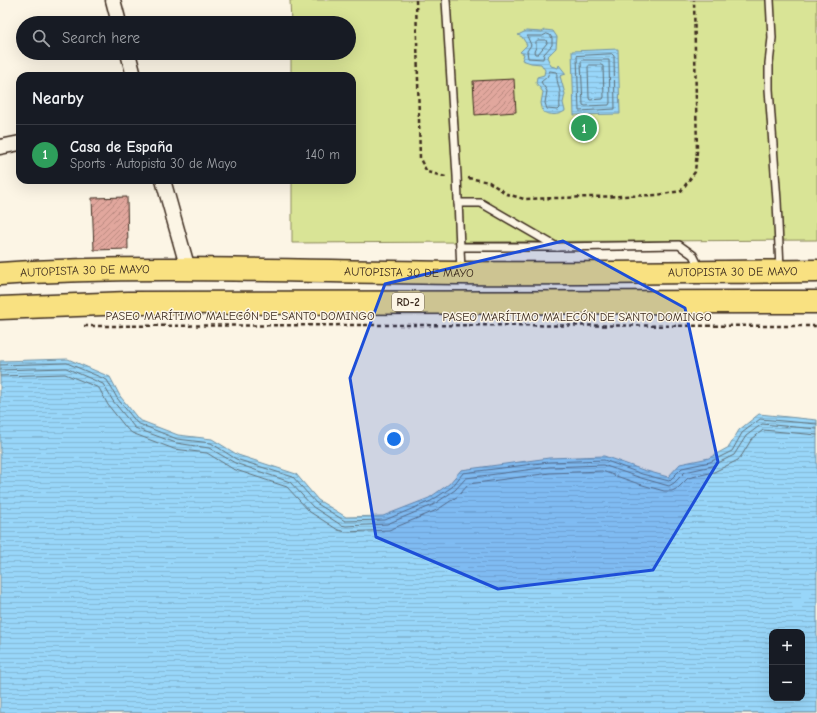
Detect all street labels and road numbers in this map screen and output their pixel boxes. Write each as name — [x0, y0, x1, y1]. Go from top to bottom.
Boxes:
street label: AUTOPISTA 30 DE MAYO — [20, 262, 150, 280]
street label: AUTOPISTA 30 DE MAYO — [344, 264, 474, 280]
street label: AUTOPISTA 30 DE MAYO — [668, 264, 798, 279]
road number: RD-2 — [392, 293, 424, 311]
street label: PASEO MARÍTIMO MALECÓN DE SANTO DOMINGO — [105, 309, 375, 323]
street label: PASEO MARÍTIMO MALECÓN DE SANTO DOMINGO — [442, 310, 712, 324]

